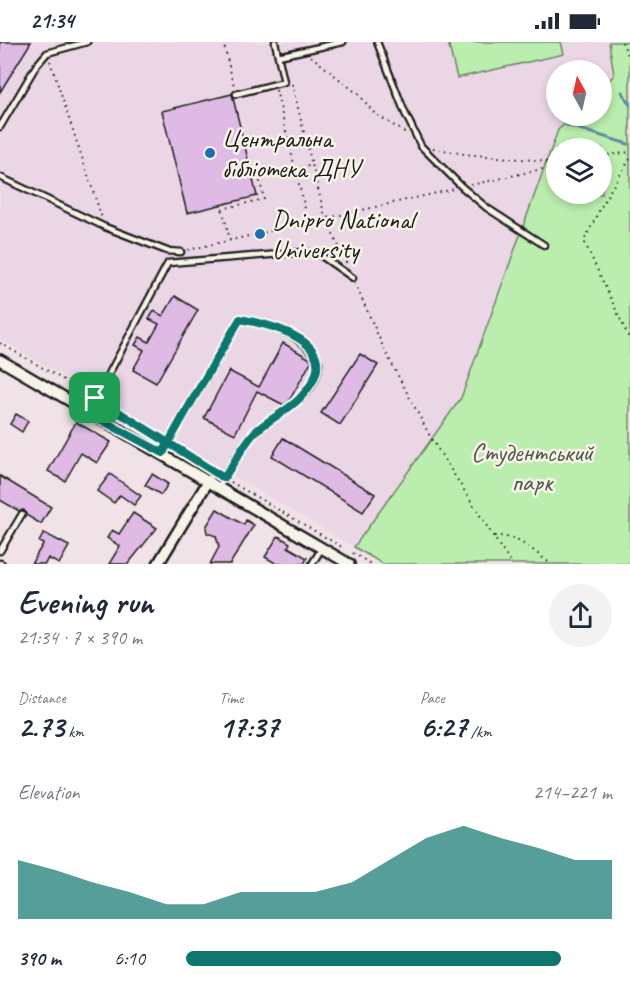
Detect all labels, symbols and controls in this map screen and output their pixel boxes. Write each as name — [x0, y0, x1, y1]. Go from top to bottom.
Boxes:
text: 21:34 — [30, 7, 74, 35]
north arrow — [546, 60, 612, 126]
map controls — [546, 60, 612, 204]
place label: Центральна бібліотека ДНУ — [222, 122, 364, 185]
button: layers — [546, 138, 612, 204]
marker: Центральна бібліотека ДНУ — [203, 146, 217, 160]
place label: Dnipro National University — [272, 203, 419, 266]
marker: Dnipro National University — [253, 227, 267, 241]
pin — [69, 372, 120, 423]
icon: arrive — [78, 381, 111, 414]
park label: Студентський парк — [471, 436, 595, 499]
text: Evening run — [18, 581, 153, 623]
button: share — [549, 584, 612, 647]
text: 21:34 · 7 × 390 m — [18, 625, 142, 650]
text: Distance — [18, 688, 66, 708]
text: Time — [219, 688, 243, 708]
text: Pace — [420, 688, 445, 708]
text: 2.73 — [18, 708, 64, 746]
text: 17:37 — [219, 708, 279, 746]
text: 6:27 — [420, 708, 467, 746]
text: km — [64, 722, 84, 742]
text: /km — [467, 722, 492, 742]
text: Elevation — [18, 780, 80, 805]
text: 214–221 m — [533, 780, 612, 805]
text: 390 m — [18, 946, 61, 971]
text: 6:10 — [114, 946, 145, 971]

